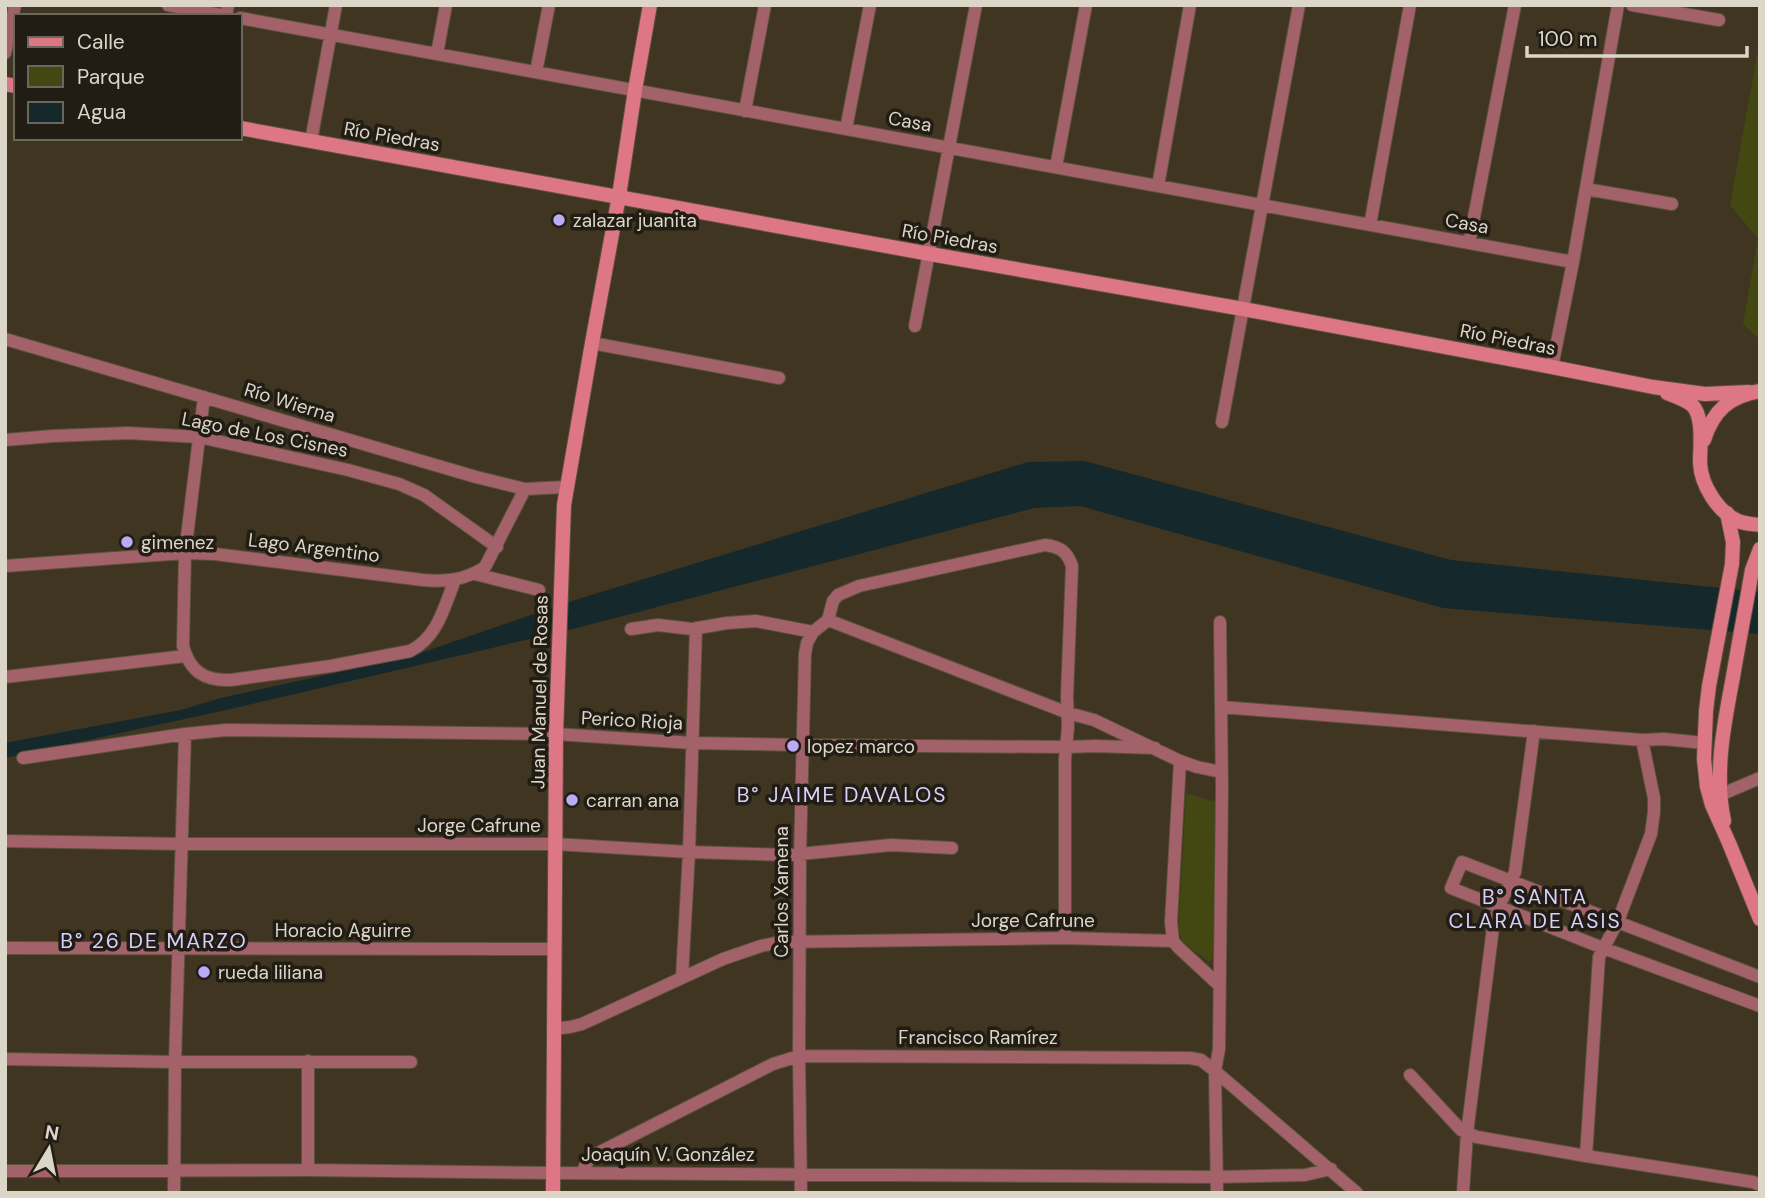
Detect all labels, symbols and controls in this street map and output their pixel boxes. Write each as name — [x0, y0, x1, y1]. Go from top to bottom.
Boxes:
legend — [14, 14, 242, 140]
scale bar — [1527, 14, 1748, 58]
text: 100 m — [1538, 25, 1598, 53]
text: Calle — [77, 28, 125, 56]
text: Parque — [77, 63, 145, 91]
text: Agua — [77, 98, 126, 126]
street label: Casa — [886, 105, 934, 138]
street label: Río Piedras — [342, 116, 442, 157]
street label: Casa — [1443, 207, 1491, 240]
place label: zalazar juanita — [573, 208, 697, 233]
marker: zalazar juanita — [551, 212, 567, 228]
street label: Río Piedras — [900, 218, 1000, 259]
street label: Río Piedras — [1458, 318, 1558, 361]
street label: Río Wierna — [241, 377, 338, 428]
street label: Lago de Los Cisnes — [180, 406, 350, 463]
street label: Lago Argentino — [247, 527, 381, 568]
place label: gimenez — [141, 530, 214, 555]
marker: gimenez — [119, 534, 135, 550]
street label: Juan Manuel de Rosas — [525, 595, 554, 789]
street label: Perico Rioja — [580, 705, 684, 736]
place label: lopez marco — [807, 734, 915, 759]
marker: lopez marco — [785, 738, 801, 754]
district label: B° JAIME DAVALOS — [737, 781, 947, 809]
place label: carran ana — [586, 788, 679, 813]
marker: carran ana — [564, 792, 580, 808]
street label: Jorge Cafrune — [417, 813, 541, 838]
street label: Carlos Xamena — [769, 826, 794, 958]
district label: B° SANTA CLARA DE ASIS — [1448, 883, 1622, 935]
street label: Jorge Cafrune — [971, 908, 1095, 933]
street label: Horacio Aguirre — [275, 918, 411, 943]
district label: B° 26 DE MARZO — [60, 927, 248, 955]
place label: rueda liliana — [218, 960, 323, 985]
marker: rueda liliana — [196, 964, 212, 980]
street label: Francisco Ramírez — [898, 1025, 1058, 1050]
north arrow — [14, 1114, 84, 1184]
text: N — [43, 1119, 61, 1146]
street label: Joaquín V. González — [581, 1142, 755, 1167]

